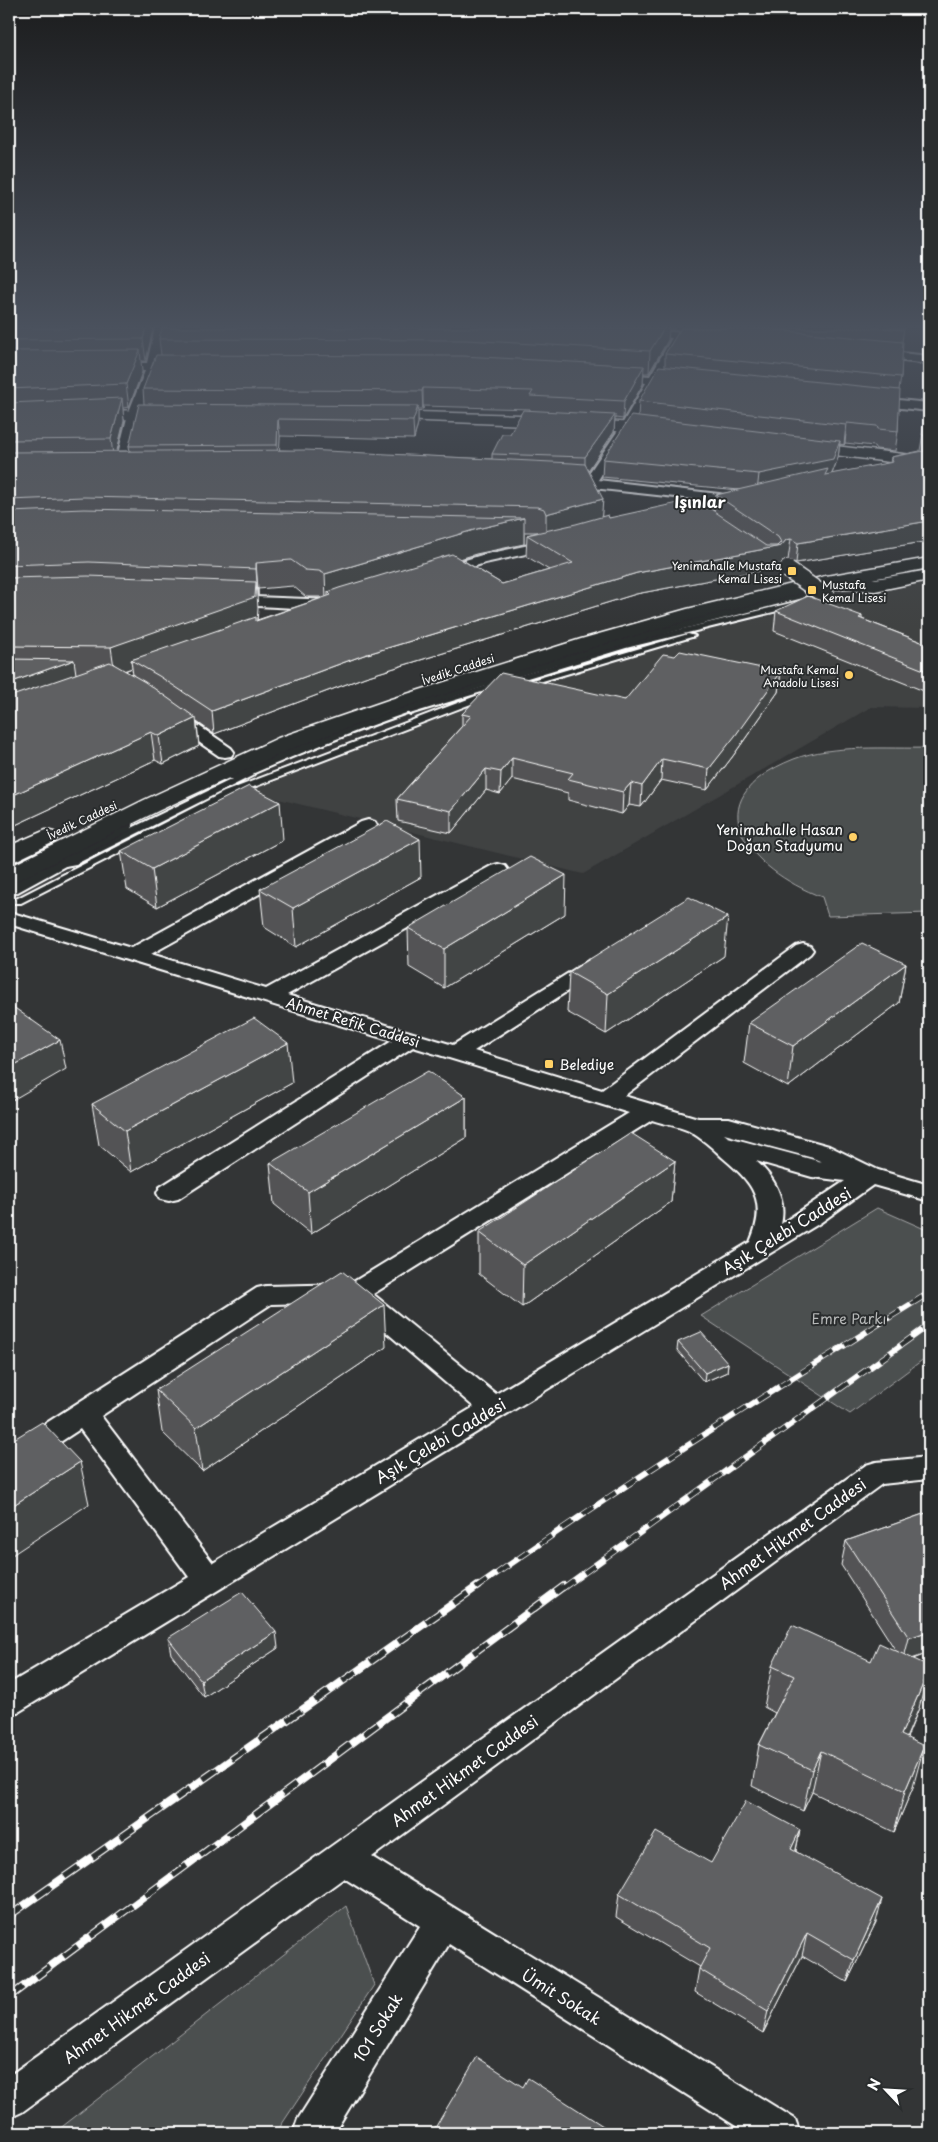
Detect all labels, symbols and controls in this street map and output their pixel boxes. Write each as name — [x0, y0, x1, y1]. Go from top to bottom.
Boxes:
district label: Işınlar — [674, 489, 726, 513]
place label: Yenimahalle Mustafa Kemal Lisesi — [672, 557, 782, 587]
marker: Yenimahalle Mustafa Kemal Lisesi — [786, 565, 798, 577]
place label: Mustafa Kemal Lisesi — [822, 576, 886, 606]
marker: Mustafa Kemal Lisesi — [806, 584, 818, 596]
street label: İvedik Caddesi — [420, 649, 496, 689]
place label: Mustafa Kemal Anadolu Lisesi — [760, 661, 839, 691]
marker: Mustafa Kemal Anadolu Lisesi — [843, 669, 855, 681]
street label: İvedik Caddesi — [44, 796, 120, 844]
place label: Yenimahalle Hasan Doğan Stadyumu — [716, 819, 843, 856]
marker: Yenimahalle Hasan Doğan Stadyumu — [847, 831, 859, 843]
street label: Ahmet Refik Caddesi — [283, 992, 423, 1052]
place label: Belediye — [559, 1054, 614, 1075]
marker: Belediye — [543, 1058, 555, 1070]
street label: Aşık Çelebi Caddesi — [717, 1180, 856, 1280]
park label: Emre Parkı — [812, 1308, 886, 1329]
street label: Aşık Çelebi Caddesi — [370, 1391, 510, 1489]
street label: Ahmet Hikmet Caddesi — [714, 1471, 870, 1595]
street label: Ahmet Hikmet Caddesi — [386, 1708, 542, 1832]
street label: Ahmet Hikmet Caddesi — [58, 1945, 214, 2069]
street label: Ümit Sokak — [517, 1962, 607, 2030]
street label: 101 Sokak — [346, 1988, 408, 2066]
north arrow — [860, 2064, 910, 2114]
text: N — [862, 2075, 886, 2094]

